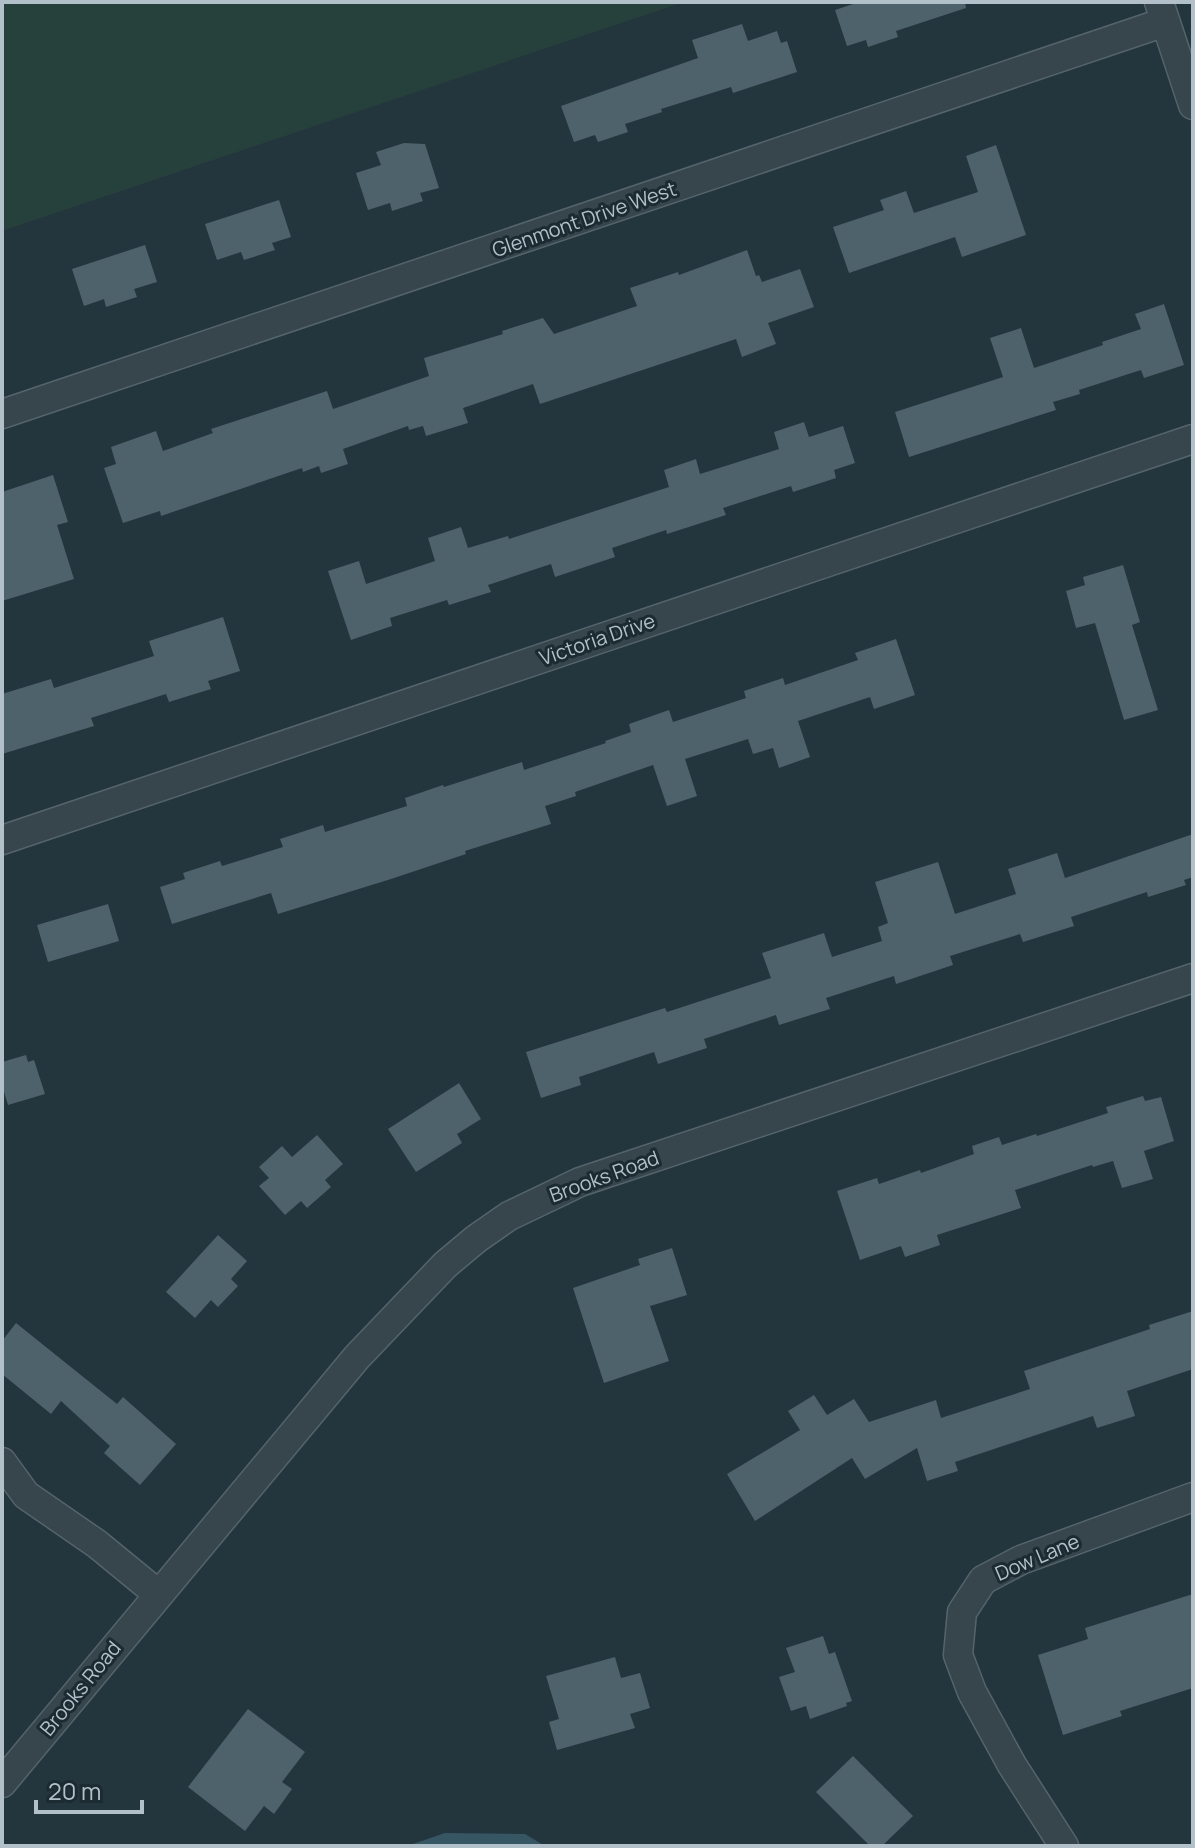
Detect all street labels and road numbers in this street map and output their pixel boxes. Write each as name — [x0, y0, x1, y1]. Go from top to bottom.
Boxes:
street label: Glenmont Drive West — [488, 175, 680, 263]
street label: Victoria Drive — [536, 607, 658, 671]
street label: Brooks Road — [546, 1144, 662, 1208]
street label: Dow Lane — [991, 1527, 1083, 1587]
street label: Brooks Road — [33, 1635, 127, 1741]

